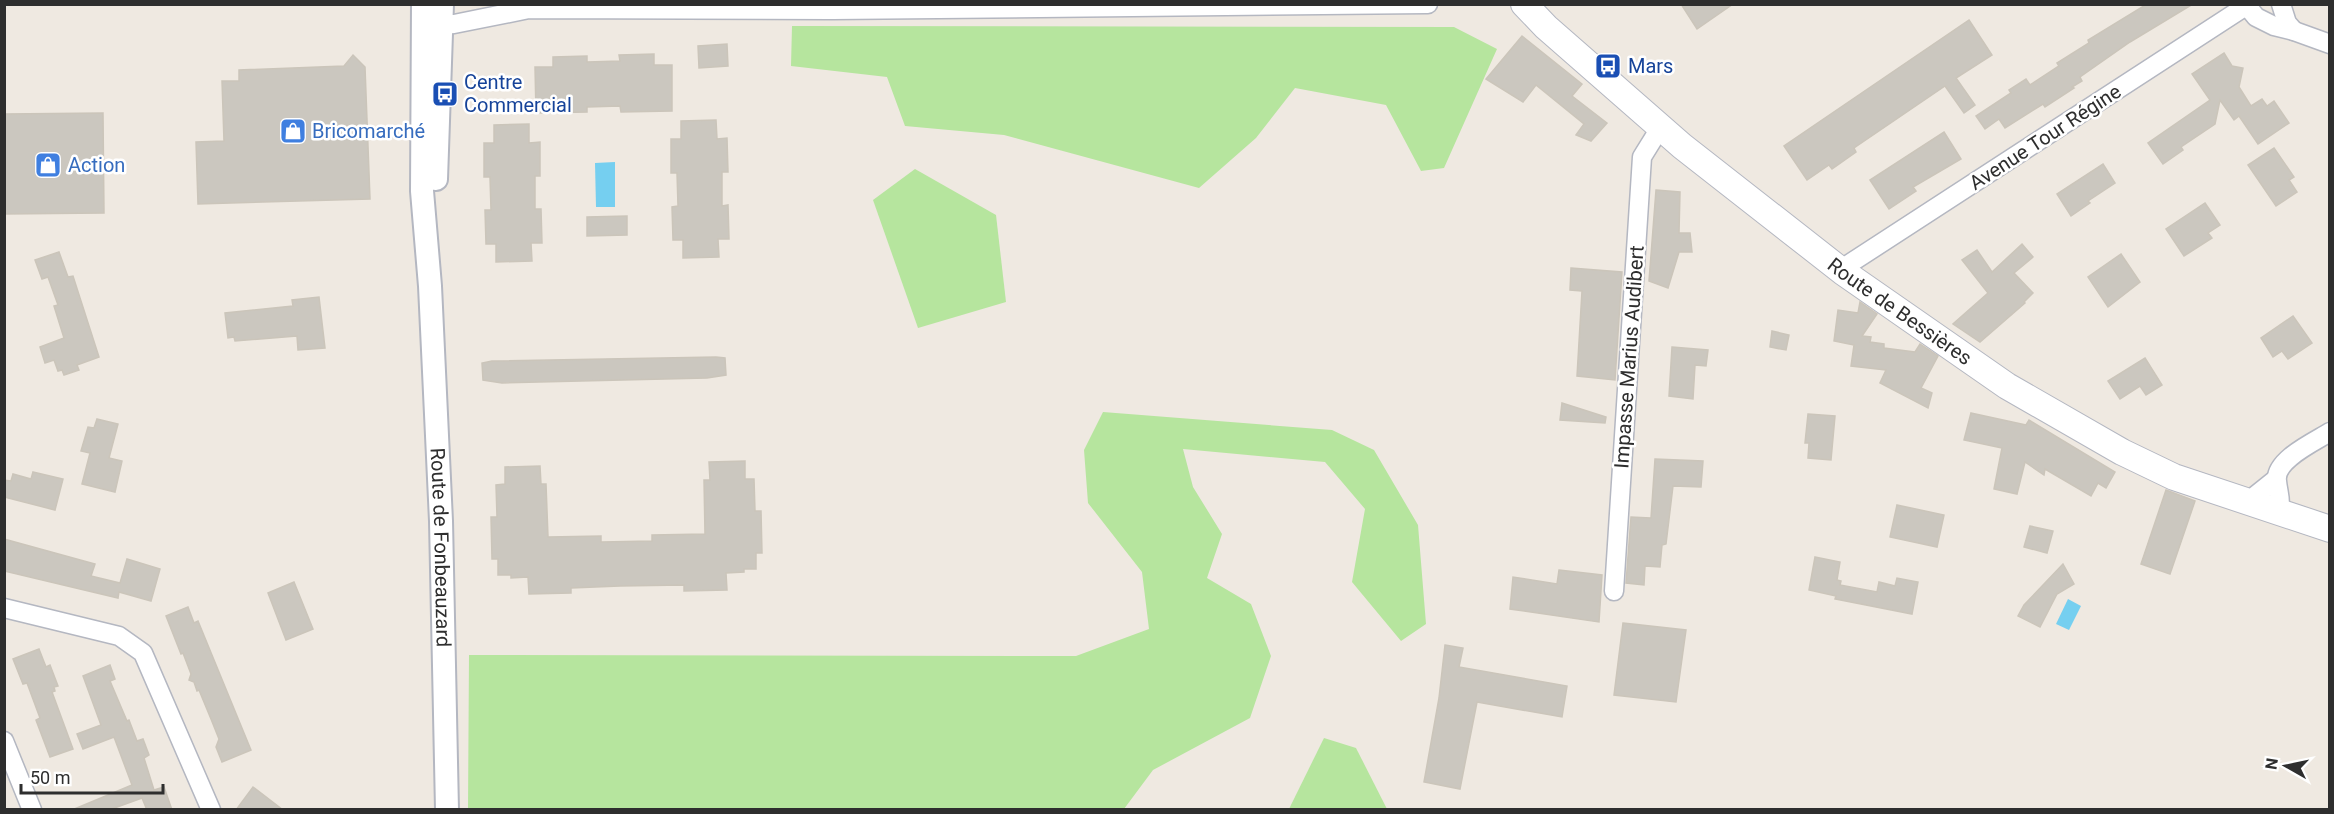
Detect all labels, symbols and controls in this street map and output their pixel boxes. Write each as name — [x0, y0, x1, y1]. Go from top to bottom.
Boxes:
bus stop icon: Mars — [1593, 51, 1623, 81]
place label: Mars — [1628, 54, 1673, 78]
place label: Centre Commercial — [464, 70, 572, 117]
bus stop icon: Centre Commercial — [430, 79, 460, 109]
street label: Avenue Tour Régine — [1965, 79, 2125, 195]
shop icon: Bricomarché — [278, 116, 308, 146]
place label: Bricomarché — [312, 119, 425, 143]
shop icon: Action — [33, 150, 63, 180]
place label: Action — [68, 153, 125, 177]
street label: Impasse Marius Audibert — [1609, 245, 1649, 469]
street label: Route de Bessières — [1823, 253, 1977, 370]
street label: Route de Fonbeauzard — [426, 447, 456, 647]
north arrow — [2256, 736, 2316, 796]
scale bar — [21, 757, 164, 795]
text: N — [2261, 757, 2282, 771]
text: 50 m — [30, 767, 70, 788]

